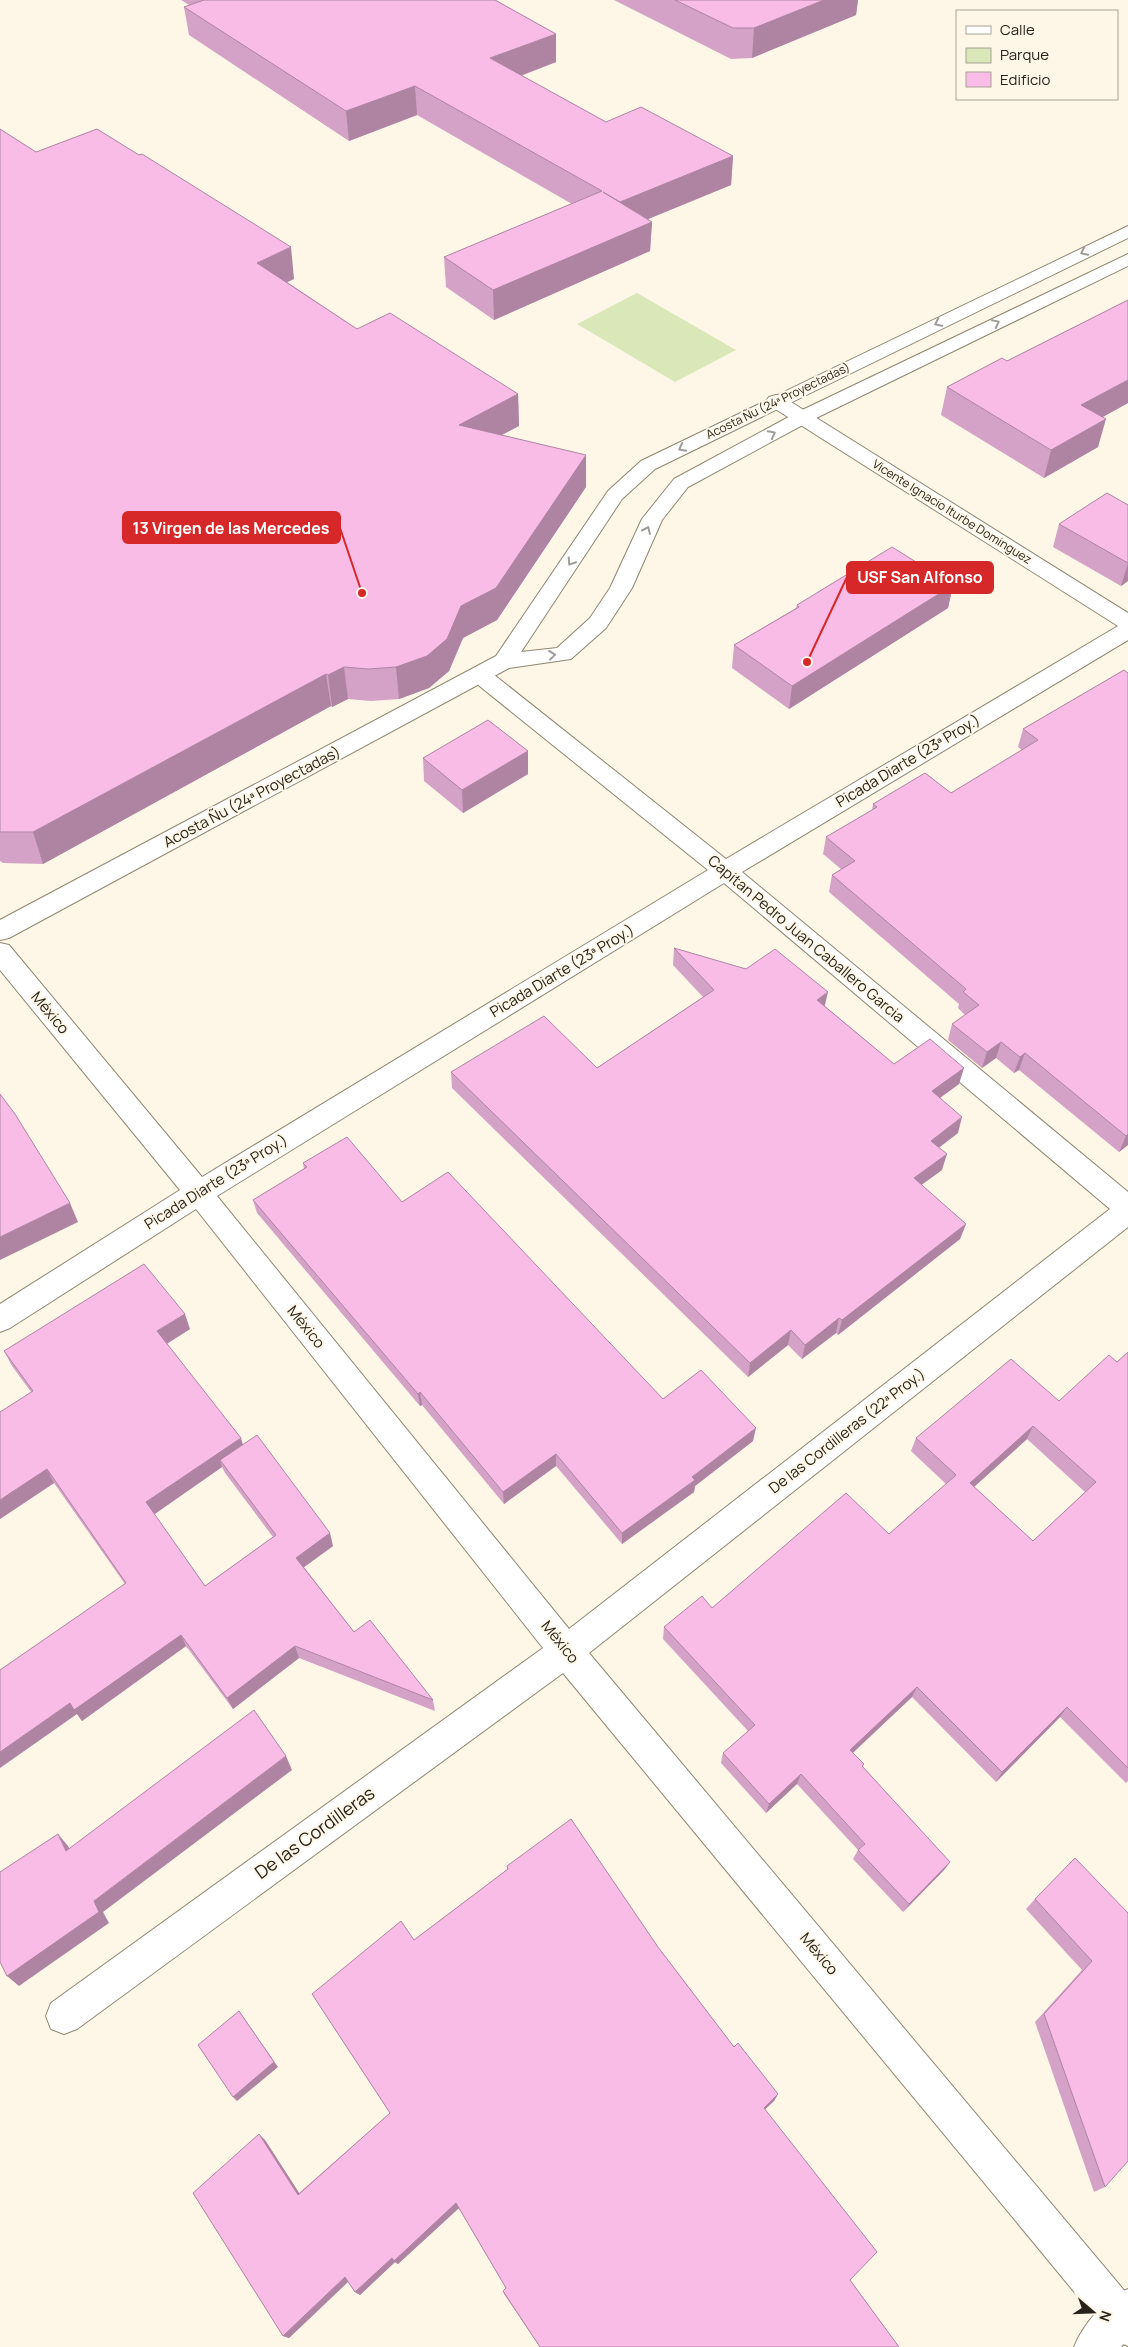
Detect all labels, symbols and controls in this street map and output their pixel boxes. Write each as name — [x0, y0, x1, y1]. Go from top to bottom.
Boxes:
legend — [956, 10, 1118, 100]
text: Calle — [1000, 19, 1035, 40]
text: Parque — [1000, 44, 1049, 65]
text: Edificio — [1000, 69, 1051, 90]
one-way arrow — [1080, 246, 1089, 256]
one-way arrow — [934, 317, 943, 327]
one-way arrow — [991, 319, 1000, 329]
street label: Acosta Ñu (24ª Proyectadas) — [703, 358, 853, 443]
one-way arrow — [767, 430, 776, 440]
one-way arrow — [678, 442, 687, 452]
street label: Vicente Ignacio Iturbe Dominguez — [869, 455, 1035, 568]
callout: 13 Virgen de las Mercedes — [123, 512, 340, 543]
text: 13 Virgen de las Mercedes — [132, 517, 330, 539]
one-way arrow — [640, 526, 651, 535]
one-way arrow — [568, 556, 577, 565]
callout: USF San Alfonso — [847, 562, 993, 593]
text: USF San Alfonso — [857, 566, 983, 588]
one-way arrow — [549, 650, 557, 661]
street label: Picada Diarte (23ª Proy.) — [832, 709, 984, 812]
street label: Acosta Ñu (24ª Proyectadas) — [159, 741, 344, 852]
street label: Capitan Pedro Juan Caballero Garcia — [703, 850, 909, 1027]
street label: Picada Diarte (23ª Proy.) — [486, 919, 638, 1022]
street label: México — [26, 987, 74, 1038]
street label: Picada Diarte (23ª Proy.) — [140, 1129, 291, 1234]
street label: México — [283, 1301, 330, 1353]
street label: De las Cordilleras (22ª Proy.) — [764, 1363, 929, 1498]
street label: México — [537, 1616, 584, 1668]
street label: De las Cordilleras — [250, 1781, 379, 1884]
street label: México — [795, 1928, 843, 1979]
north arrow — [1068, 2287, 1118, 2337]
text: N — [1095, 2309, 1116, 2324]

